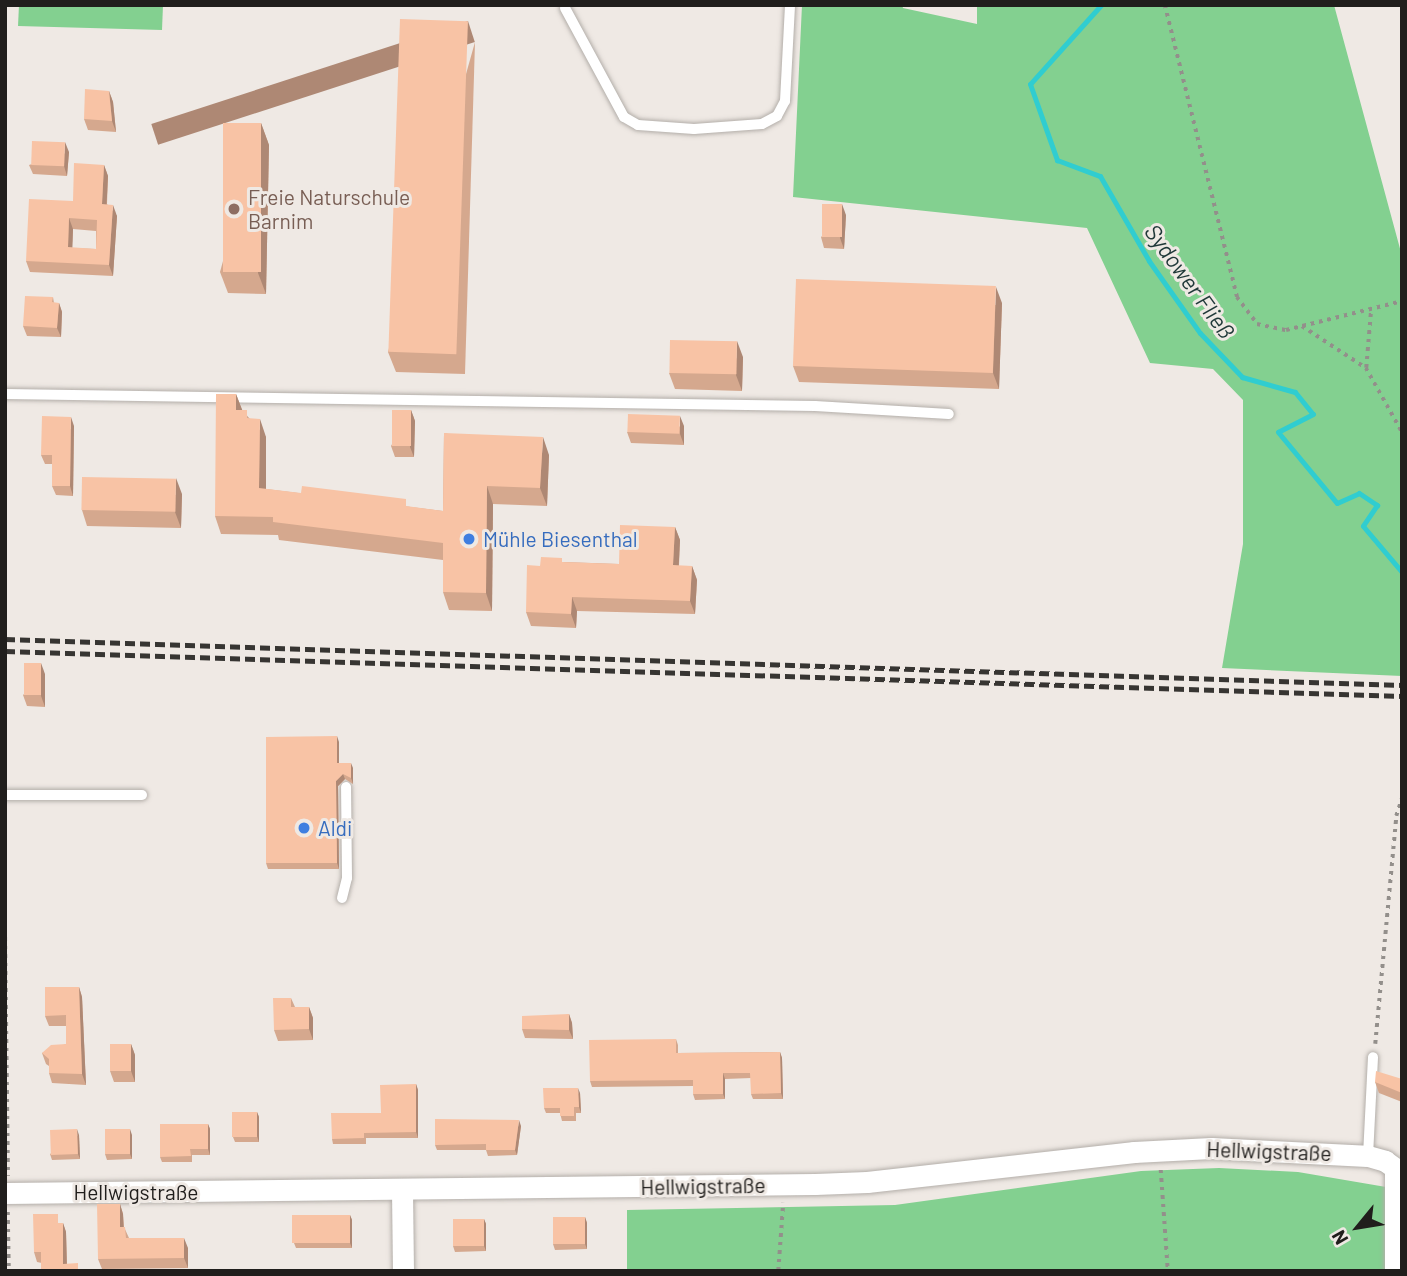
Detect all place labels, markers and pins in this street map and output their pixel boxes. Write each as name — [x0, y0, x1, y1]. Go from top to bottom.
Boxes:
place label: Freie Naturschule Barnim — [248, 184, 410, 234]
marker: Freie Naturschule Barnim — [226, 201, 242, 217]
place label: Mühle Biesenthal — [483, 526, 638, 552]
marker: Mühle Biesenthal — [461, 531, 477, 547]
place label: Aldi — [318, 815, 352, 841]
marker: Aldi — [296, 820, 312, 836]

